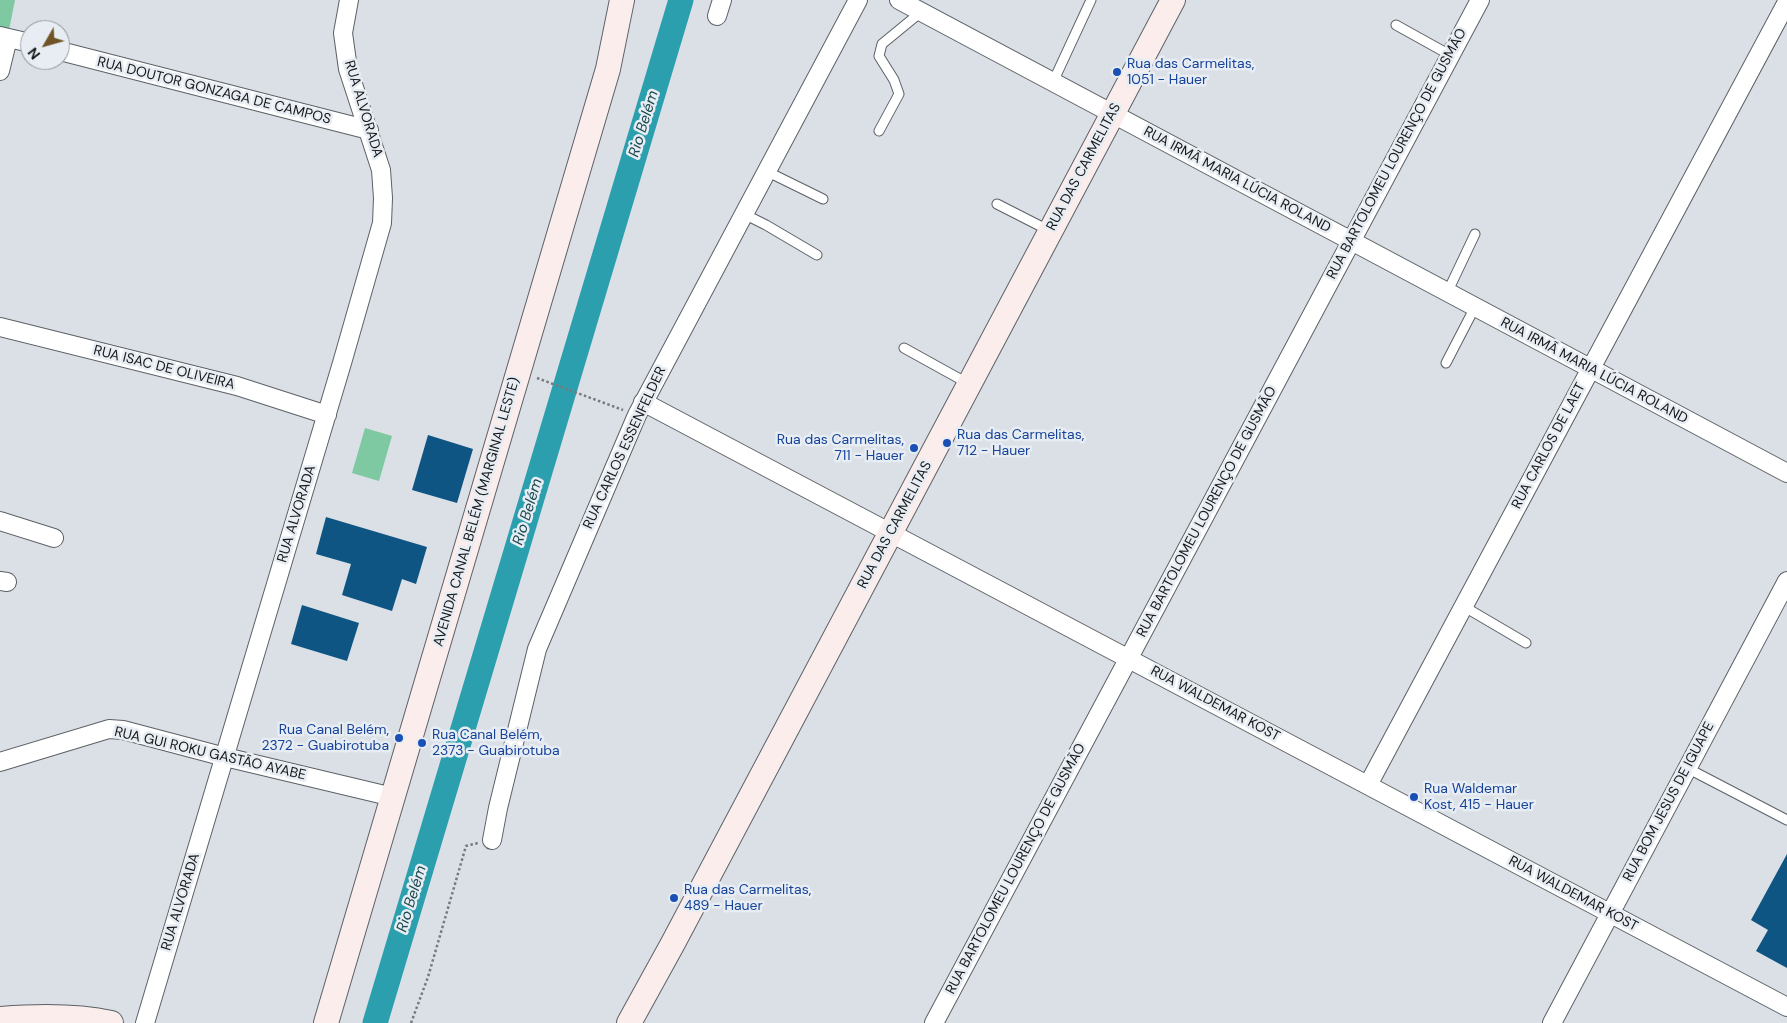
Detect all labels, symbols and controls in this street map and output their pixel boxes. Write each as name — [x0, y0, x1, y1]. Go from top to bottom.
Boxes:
north arrow — [20, 20, 70, 70]
street label: RUA BARTOLOMEU LOURENÇO DE GUSMÃO — [1323, 26, 1471, 282]
text: N — [24, 44, 44, 63]
street label: RUA DOUTOR GONZAGA DE CAMPOS — [95, 54, 333, 128]
place label: Rua das Carmelitas, 1051 - Hauer — [1127, 56, 1254, 88]
street label: RUA ALVORADA — [340, 58, 386, 160]
marker: Rua das Carmelitas, 1051 - Hauer — [1111, 66, 1123, 78]
water label: Rio Belém — [625, 89, 663, 159]
street label: RUA DAS CARMELITAS — [1043, 100, 1125, 234]
street label: RUA IRMÃ MARIA LÚCIA ROLAND — [1140, 123, 1334, 237]
street label: RUA IRMÃ MARIA LÚCIA ROLAND — [1497, 314, 1691, 428]
street label: RUA ISAC DE OLIVEIRA — [92, 342, 236, 394]
street label: RUA CARLOS ESSENFELDER — [580, 364, 670, 532]
street label: AVENIDA CANAL BELÉM (MARGINAL LESTE) — [430, 376, 524, 648]
street label: RUA CARLOS DE LAET — [1509, 380, 1589, 512]
street label: RUA BARTOLOMEU LOURENÇO DE GUSMÃO — [1133, 384, 1281, 640]
place label: Rua das Carmelitas, 712 - Hauer — [957, 427, 1084, 460]
place label: Rua das Carmelitas, 711 - Hauer — [777, 432, 904, 464]
marker: Rua das Carmelitas, 712 - Hauer — [941, 437, 953, 449]
marker: Rua das Carmelitas, 711 - Hauer — [908, 442, 920, 454]
street label: RUA DAS CARMELITAS — [854, 458, 936, 592]
street label: RUA ALVORADA — [274, 463, 320, 565]
water label: Rio Belém — [509, 477, 547, 547]
street label: RUA WALDEMAR KOST — [1147, 663, 1283, 745]
street label: RUA BOM JESUS DE IGUAPE — [1620, 719, 1718, 885]
place label: Rua Canal Belém, 2372 - Guabirotuba — [262, 722, 389, 754]
street label: RUA GUI ROKU GASTÃO AYABE — [113, 724, 307, 784]
place label: Rua Canal Belém, 2373 - Guabirotuba — [432, 727, 560, 760]
marker: Rua Canal Belém, 2372 - Guabirotuba — [393, 732, 405, 744]
marker: Rua Canal Belém, 2373 - Guabirotuba — [416, 737, 428, 749]
street label: RUA BARTOLOMEU LOURENÇO DE GUSMÃO — [942, 741, 1090, 997]
place label: Rua Waldemar Kost, 415 - Hauer — [1424, 781, 1534, 814]
marker: Rua Waldemar Kost, 415 - Hauer — [1408, 791, 1420, 803]
street label: RUA ALVORADA — [158, 851, 204, 953]
street label: RUA WALDEMAR KOST — [1505, 853, 1641, 935]
water label: Rio Belém — [393, 864, 431, 934]
place label: Rua das Carmelitas, 489 - Hauer — [684, 882, 811, 914]
marker: Rua das Carmelitas, 489 - Hauer — [668, 892, 680, 904]

